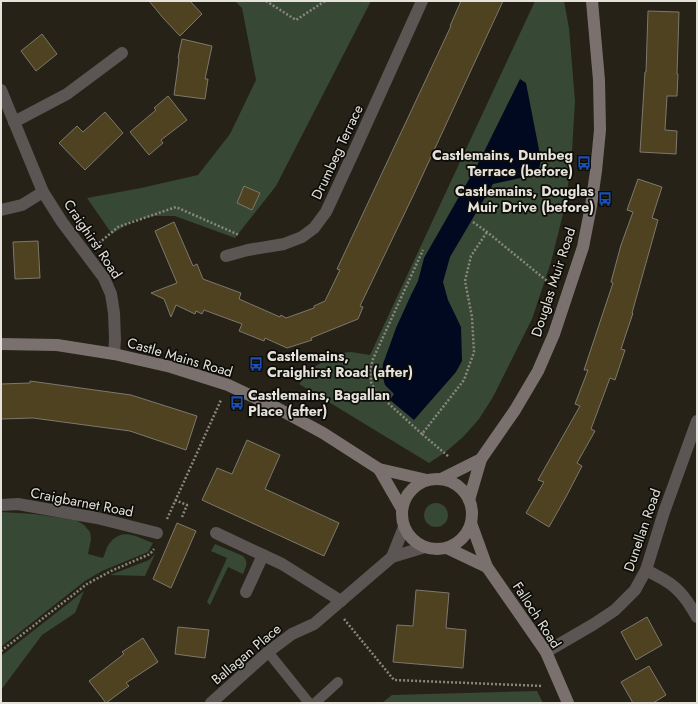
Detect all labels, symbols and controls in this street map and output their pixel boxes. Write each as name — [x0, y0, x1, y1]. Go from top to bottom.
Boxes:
street label: Drumbeg Terrace — [306, 101, 368, 203]
place label: Castlemains, Dumbeg Terrace (before) — [432, 145, 573, 181]
bus stop icon: Castlemains, Dumbeg Terrace (before) — [576, 155, 592, 171]
place label: Castlemains, Douglas Muir Drive (before) — [455, 181, 595, 217]
bus stop icon: Castlemains, Douglas Muir Drive (before) — [597, 191, 613, 207]
street label: Craighirst Road — [59, 195, 127, 283]
street label: Douglas Muir Road — [526, 225, 580, 339]
street label: Castle Mains Road — [125, 332, 235, 382]
place label: Castlemains, Craighirst Road (after) — [267, 346, 413, 382]
bus stop icon: Castlemains, Craighirst Road (after) — [248, 356, 264, 372]
place label: Castlemains, Bagallan Place (after) — [248, 385, 390, 421]
bus stop icon: Castlemains, Bagallan Place (after) — [229, 395, 245, 411]
street label: Craigbarnet Road — [29, 482, 135, 522]
street label: Dunellan Road — [618, 486, 666, 574]
street label: Falloch Road — [508, 578, 566, 652]
street label: Ballagan Place — [207, 619, 285, 689]

